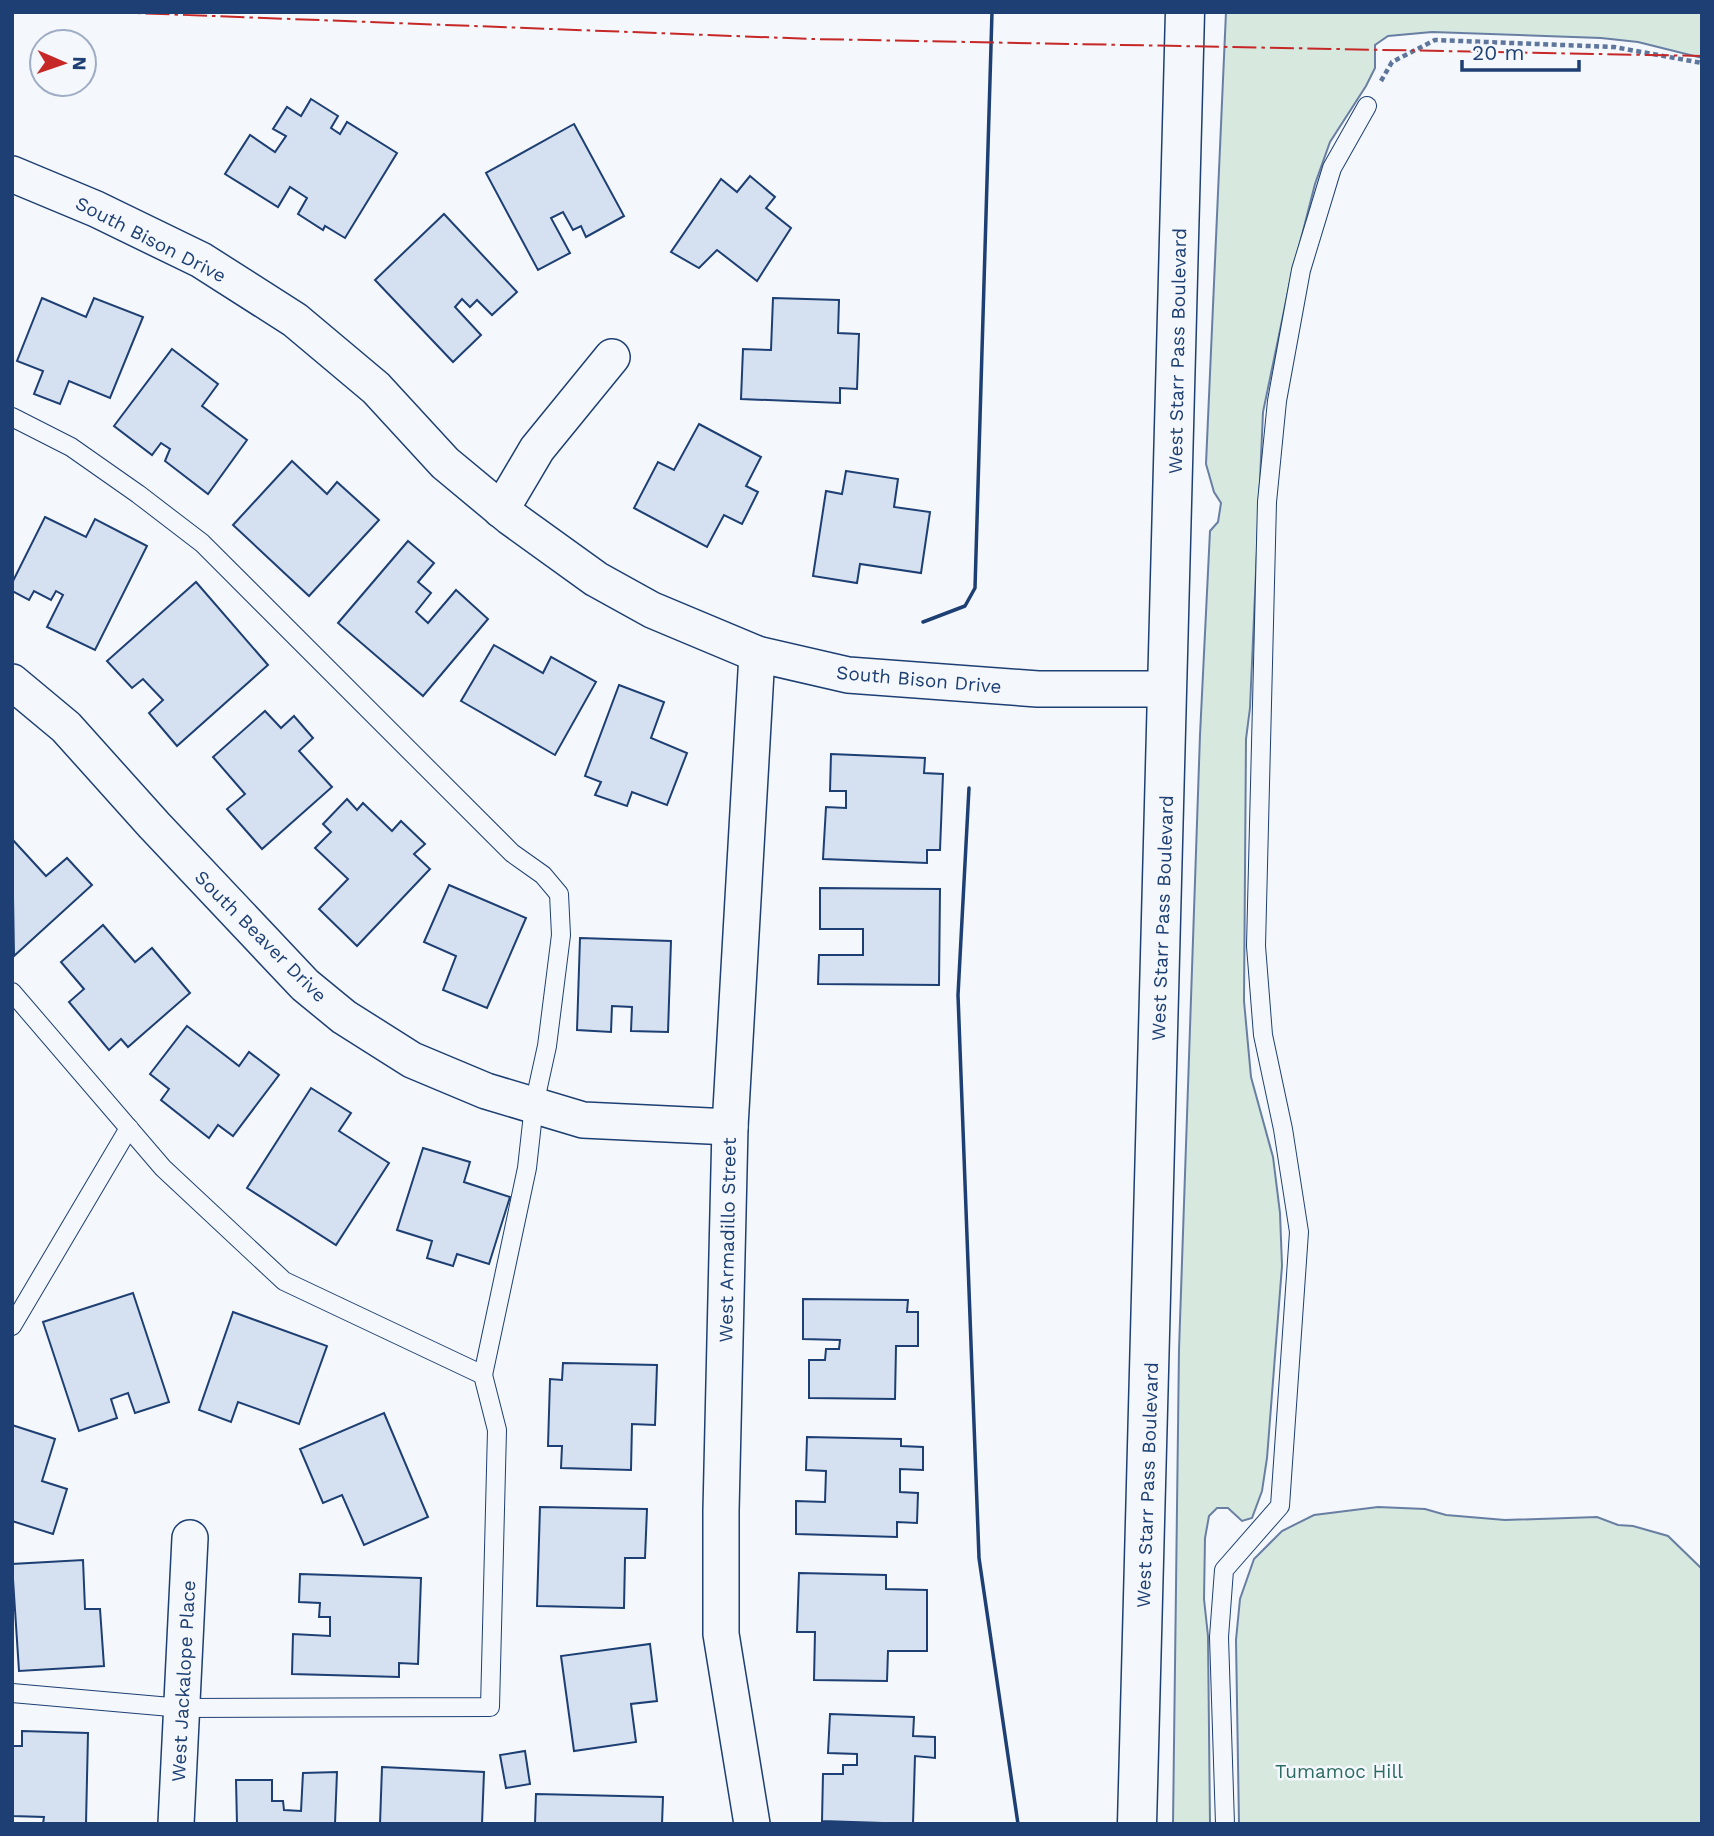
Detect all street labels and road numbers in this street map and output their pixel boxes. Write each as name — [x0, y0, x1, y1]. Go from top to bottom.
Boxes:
street label: South Bison Drive — [72, 192, 230, 287]
street label: West Starr Pass Boulevard — [1164, 228, 1191, 474]
street label: South Bison Drive — [835, 661, 1003, 698]
street label: West Starr Pass Boulevard — [1147, 795, 1178, 1041]
street label: South Beaver Drive — [190, 866, 331, 1007]
street label: West Armadillo Street — [714, 1137, 741, 1343]
street label: West Starr Pass Boulevard — [1132, 1362, 1163, 1608]
street label: West Jackalope Place — [167, 1580, 200, 1783]

